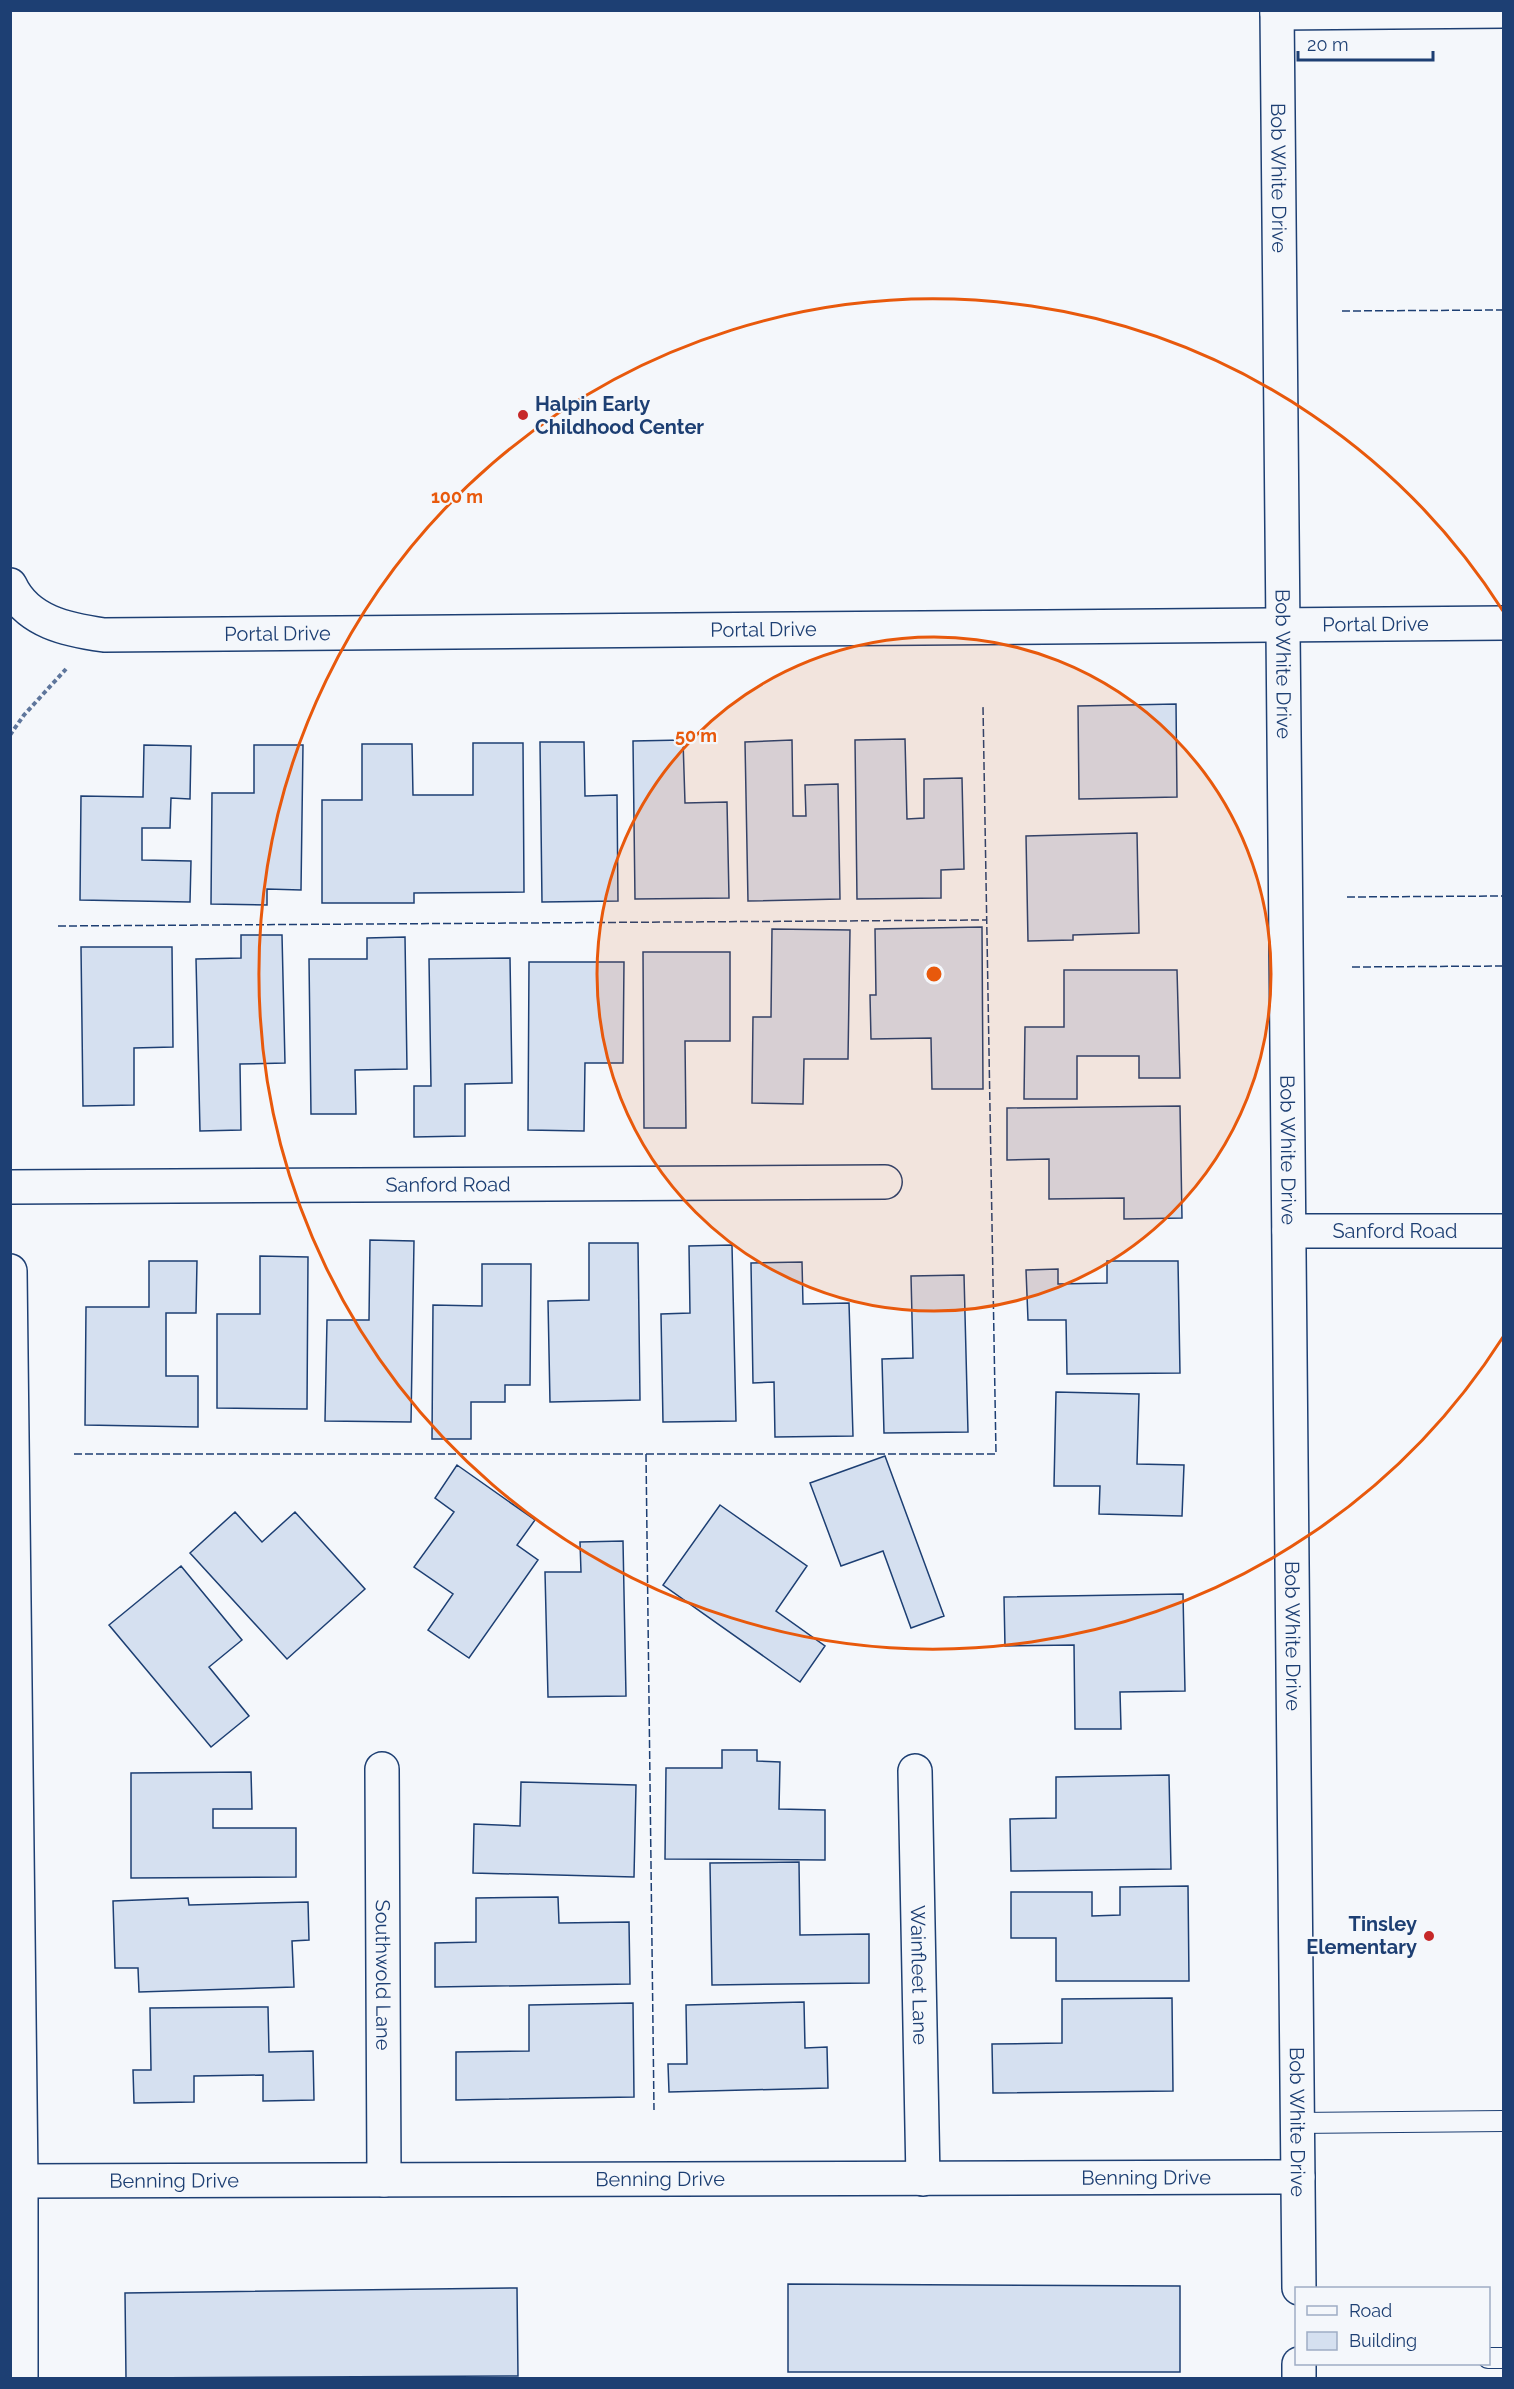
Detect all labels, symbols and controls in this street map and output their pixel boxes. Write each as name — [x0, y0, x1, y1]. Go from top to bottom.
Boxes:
scale bar — [1298, 24, 1433, 62]
text: 20 m — [1307, 34, 1349, 55]
street label: Bob White Drive — [1266, 103, 1291, 253]
place label: Halpin Early Childhood Center — [535, 392, 704, 439]
marker: Halpin Early Childhood Center — [516, 408, 530, 422]
text: 100 m — [431, 486, 483, 507]
street label: Bob White Drive — [1271, 589, 1296, 739]
street label: Portal Drive — [1322, 612, 1429, 637]
street label: Portal Drive — [710, 617, 817, 642]
street label: Portal Drive — [224, 621, 331, 646]
text: 50 m — [675, 725, 717, 746]
centre of rings — [924, 964, 944, 984]
street label: Bob White Drive — [1275, 1075, 1301, 1225]
street label: Sanford Road — [385, 1172, 511, 1197]
street label: Sanford Road — [1332, 1219, 1458, 1243]
street label: Bob White Drive — [1280, 1561, 1305, 1711]
street label: Southwold Lane — [371, 1899, 395, 2051]
street label: Wainfleet Lane — [906, 1905, 932, 2045]
place label: Tinsley Elementary — [1306, 1912, 1417, 1959]
marker: Tinsley Elementary — [1422, 1929, 1436, 1943]
street label: Bob White Drive — [1285, 2047, 1310, 2197]
street label: Benning Drive — [1081, 2165, 1211, 2190]
street label: Benning Drive — [595, 2167, 725, 2191]
street label: Benning Drive — [109, 2168, 239, 2193]
legend — [1295, 2287, 1490, 2365]
text: Road — [1349, 2300, 1392, 2321]
text: Building — [1349, 2330, 1417, 2351]

